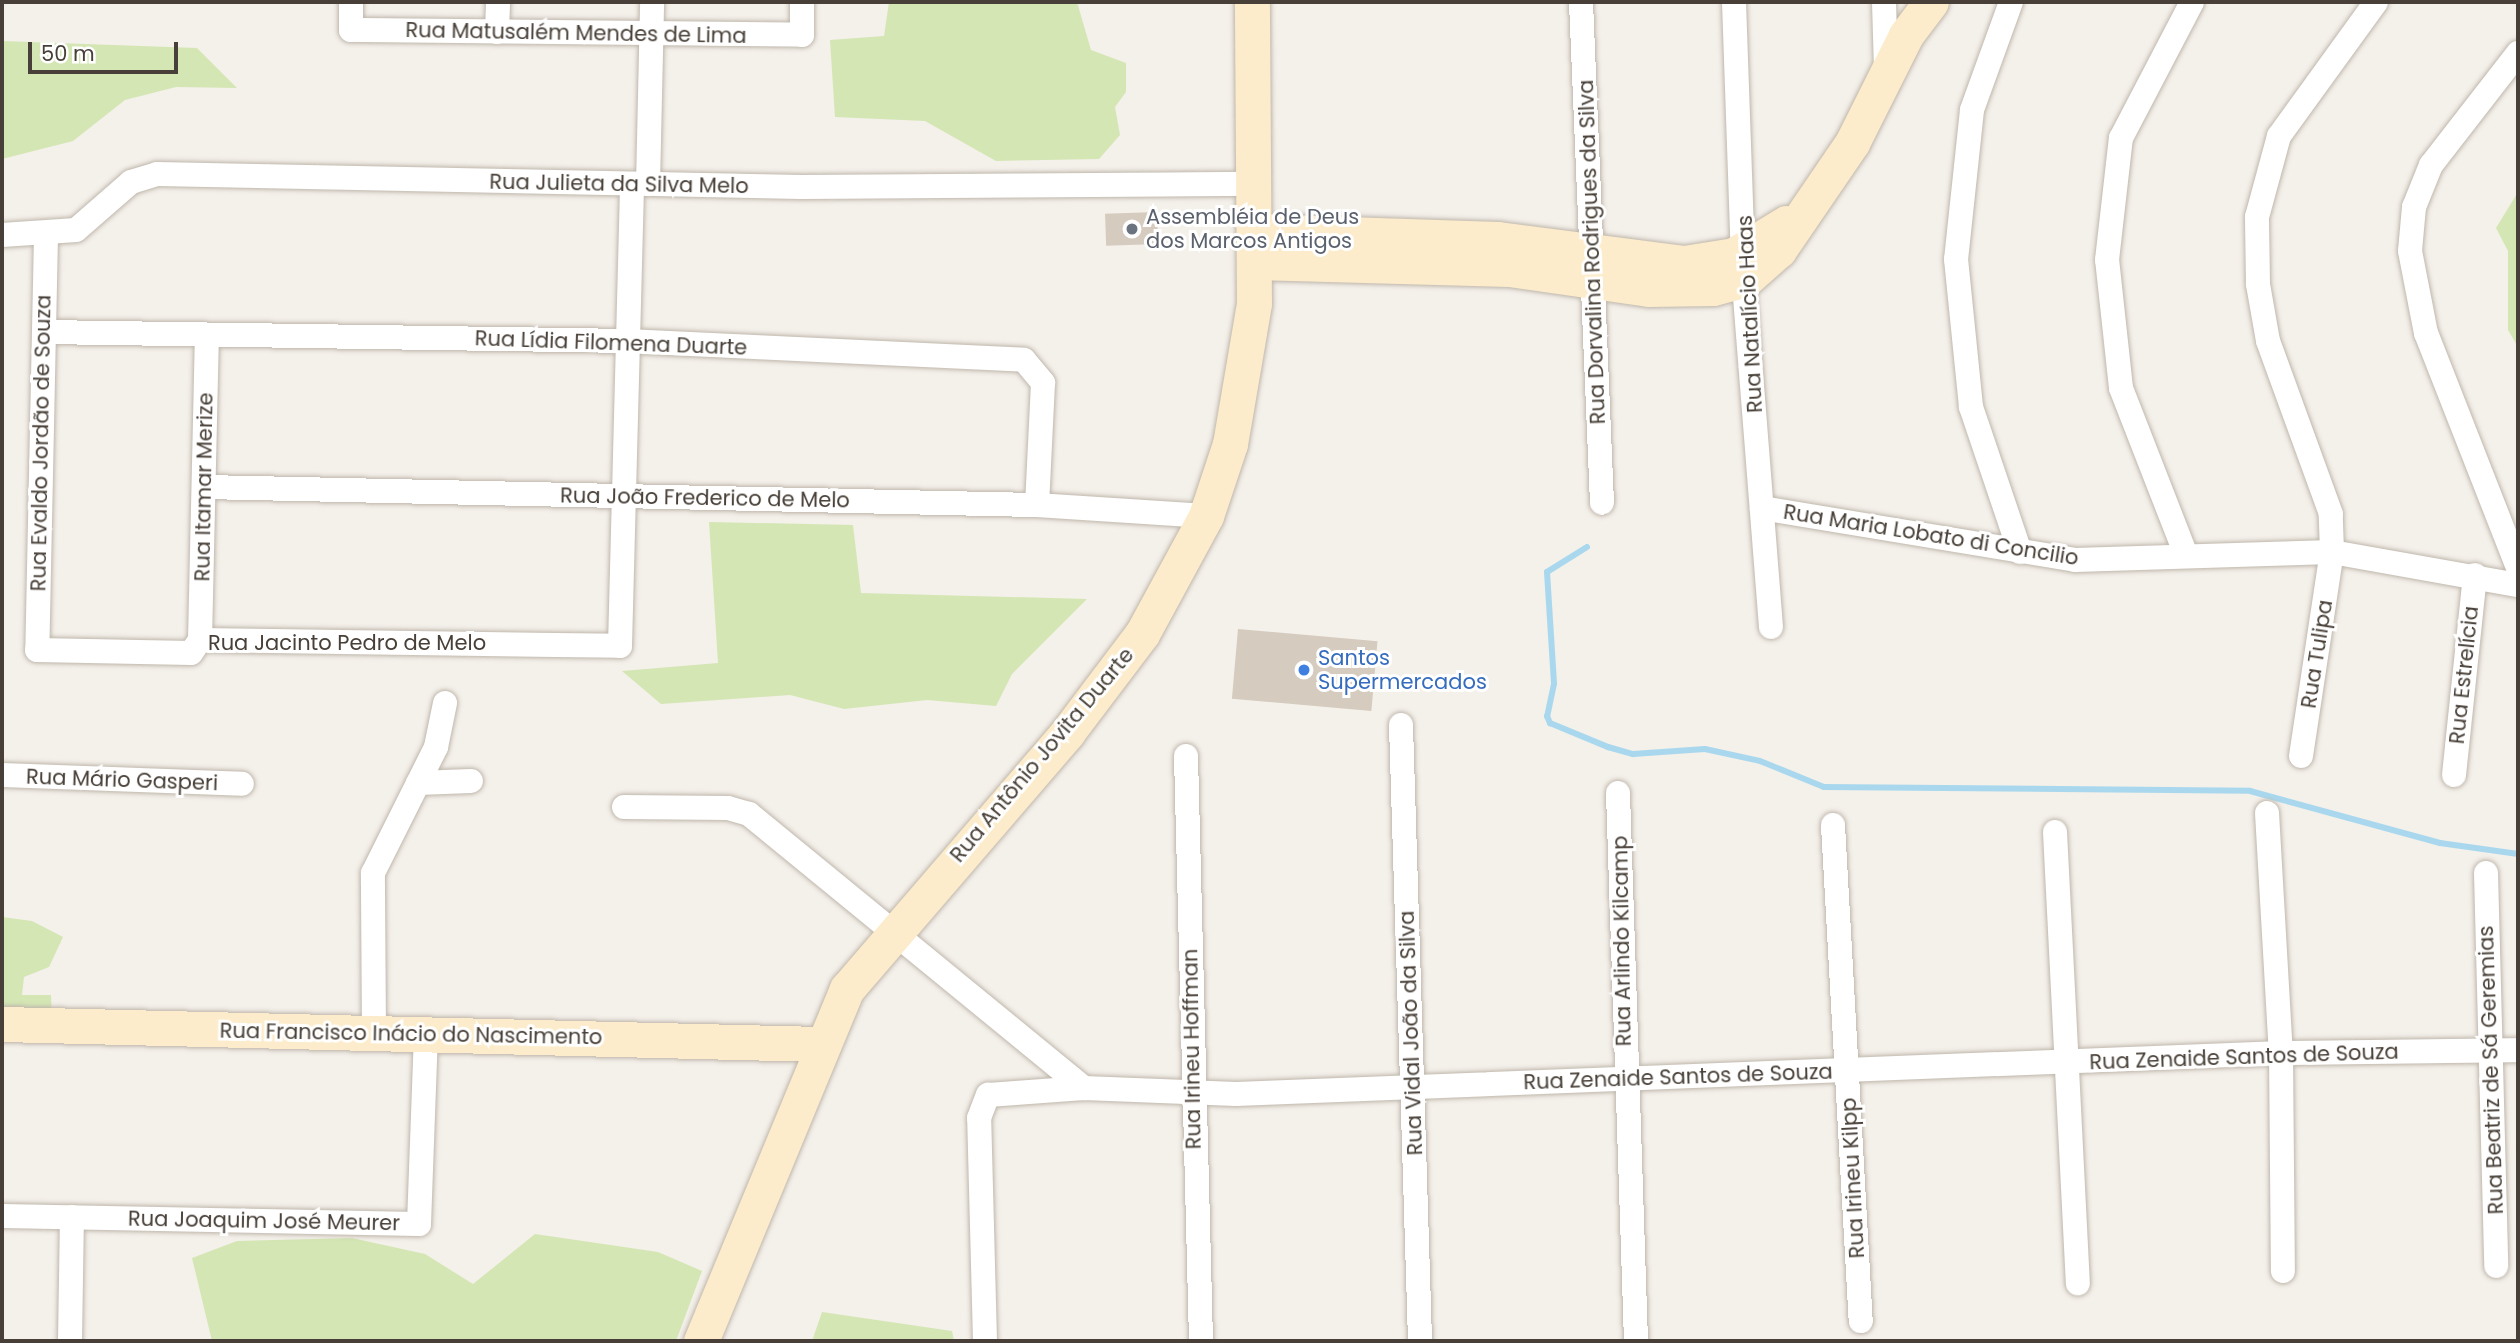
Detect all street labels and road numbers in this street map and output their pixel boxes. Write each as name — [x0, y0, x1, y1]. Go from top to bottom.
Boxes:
street label: Rua Matusalém Mendes de Lima — [405, 17, 747, 49]
street label: Rua Dorvalina Rodrigues da Silva — [1573, 79, 1611, 425]
street label: Rua Julieta da Silva Melo — [489, 169, 749, 199]
street label: Rua Natalício Haas — [1732, 214, 1768, 414]
street label: Rua Evaldo Jordão de Souza — [26, 294, 56, 592]
street label: Rua Lídia Filomena Duarte — [474, 326, 748, 360]
street label: Rua Itamar Merize — [190, 392, 218, 582]
street label: Rua João Frederico de Melo — [560, 483, 850, 513]
street label: Rua Maria Lobato di Concilio — [1782, 499, 2080, 571]
street label: Rua Tulipa — [2296, 598, 2338, 710]
street label: Rua Estrelícia — [2444, 605, 2484, 745]
street label: Rua Jacinto Pedro de Melo — [208, 630, 486, 656]
street label: Rua Antônio Jovita Duarte — [945, 643, 1139, 867]
street label: Rua Mário Gasperi — [26, 764, 218, 796]
street label: Rua Arlindo Kilcamp — [1608, 835, 1636, 1047]
street label: Rua Vidal João da Silva — [1394, 910, 1428, 1156]
street label: Rua Beatriz de Sá Geremias — [2473, 925, 2509, 1215]
street label: Rua Irineu Hoffman — [1178, 948, 1206, 1150]
street label: Rua Francisco Inácio do Nascimento — [219, 1018, 603, 1050]
street label: Rua Zenaide Santos de Souza — [2089, 1039, 2399, 1075]
street label: Rua Zenaide Santos de Souza — [1523, 1059, 1833, 1095]
street label: Rua Irineu Kilpp — [1836, 1097, 1870, 1259]
street label: Rua Joaquim José Meurer — [128, 1206, 400, 1236]

